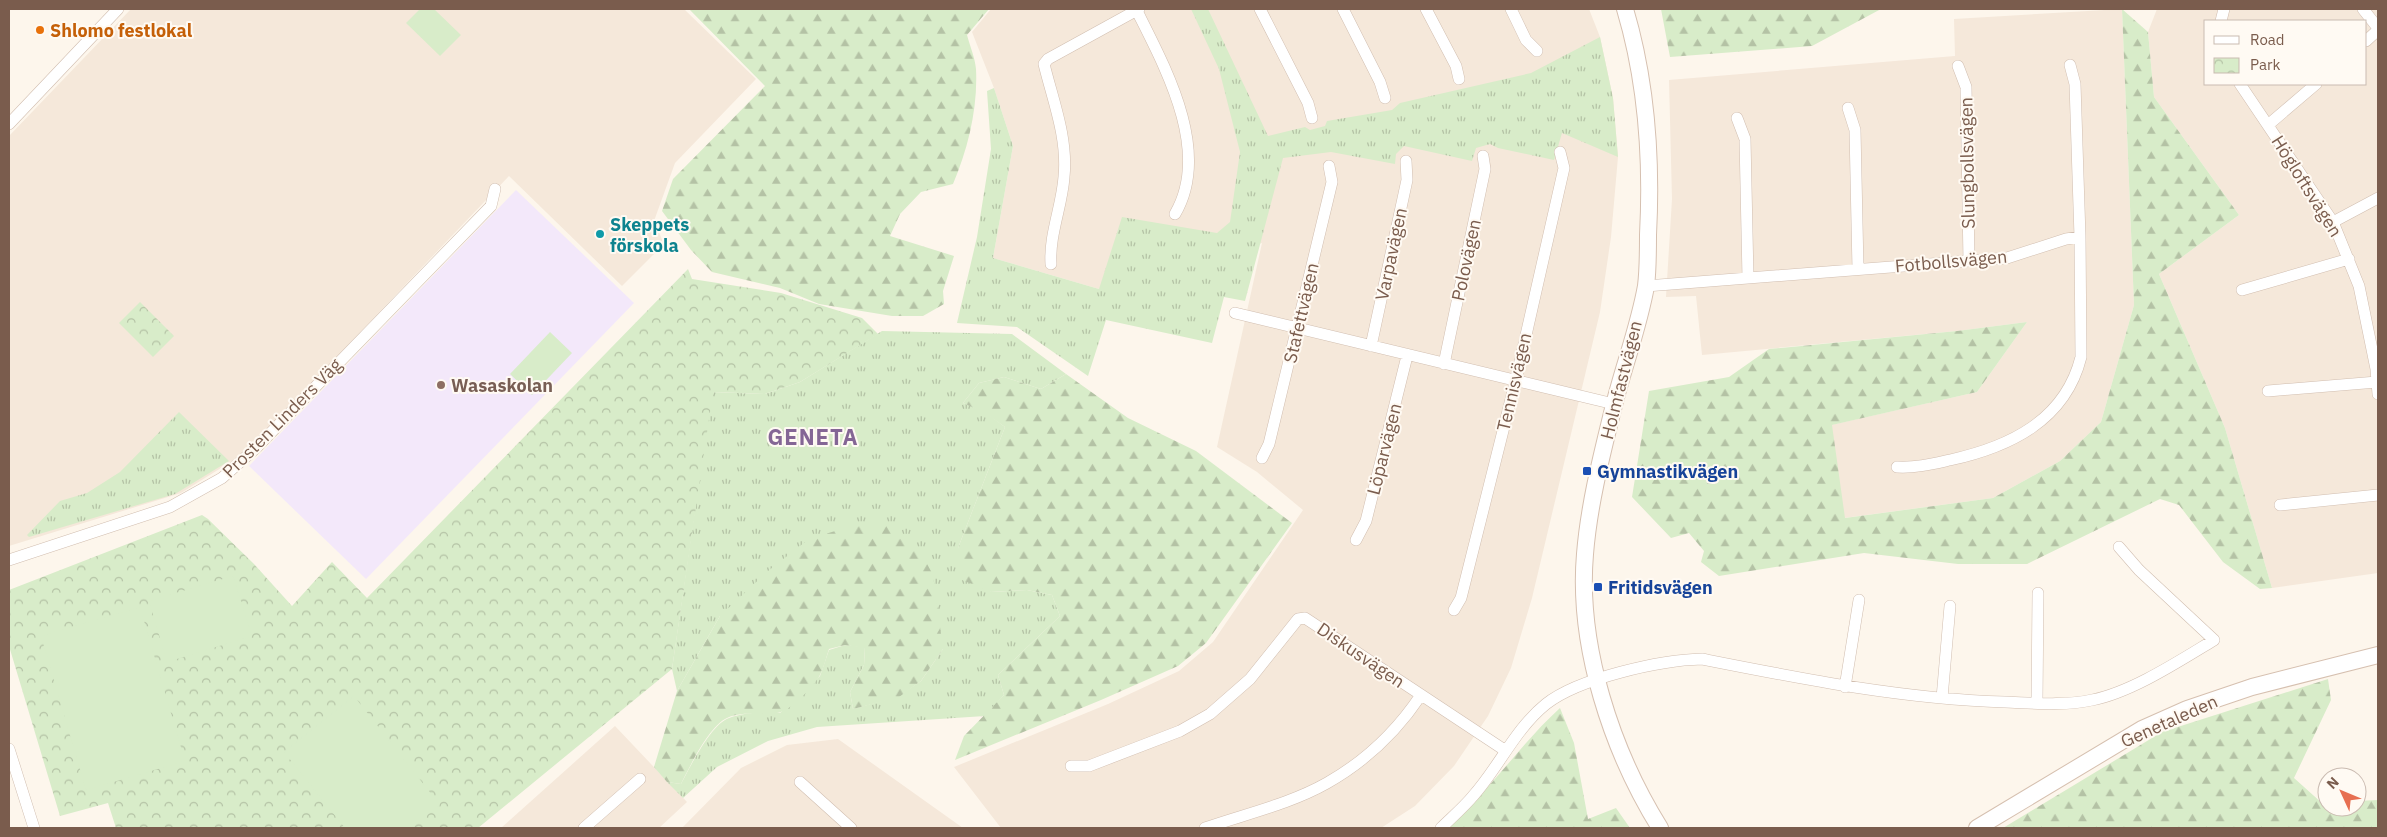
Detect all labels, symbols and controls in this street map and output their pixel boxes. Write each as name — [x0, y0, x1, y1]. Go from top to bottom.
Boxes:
place label: Shlomo festlokal — [50, 19, 193, 42]
legend — [2204, 20, 2367, 85]
marker: Shlomo festlokal — [34, 24, 46, 36]
text: Road — [2250, 30, 2285, 49]
text: Park — [2250, 55, 2280, 74]
street label: Slungbollsvägen — [1954, 97, 1980, 229]
street label: Högloftsvägen — [2267, 131, 2347, 241]
street label: Varpavägen — [1370, 205, 1412, 303]
place label: Skeppets förskola — [610, 213, 689, 257]
street label: Polovägen — [1446, 217, 1486, 303]
marker: Skeppets förskola — [594, 228, 606, 240]
street label: Fotbollsvägen — [1894, 245, 2008, 277]
street label: Stafettvägen — [1278, 261, 1324, 365]
street label: Holmfastvägen — [1595, 318, 1647, 442]
street label: Tennisvägen — [1492, 331, 1536, 433]
street label: Prosten Linders Väg — [217, 353, 347, 483]
place label: Wasaskolan — [451, 374, 553, 397]
marker: Wasaskolan — [435, 379, 447, 391]
street label: Löparvägen — [1362, 401, 1406, 497]
district label: GENETA — [768, 422, 858, 451]
place label: Gymnastikvägen — [1597, 460, 1738, 483]
marker: Gymnastikvägen — [1581, 465, 1593, 477]
place label: Fritidsvägen — [1608, 576, 1713, 599]
marker: Fritidsvägen — [1592, 581, 1604, 593]
street label: Diskusvägen — [1313, 617, 1409, 693]
street label: Genetaleden — [2117, 689, 2221, 753]
north arrow — [2317, 767, 2367, 817]
text: N — [2323, 773, 2343, 793]

